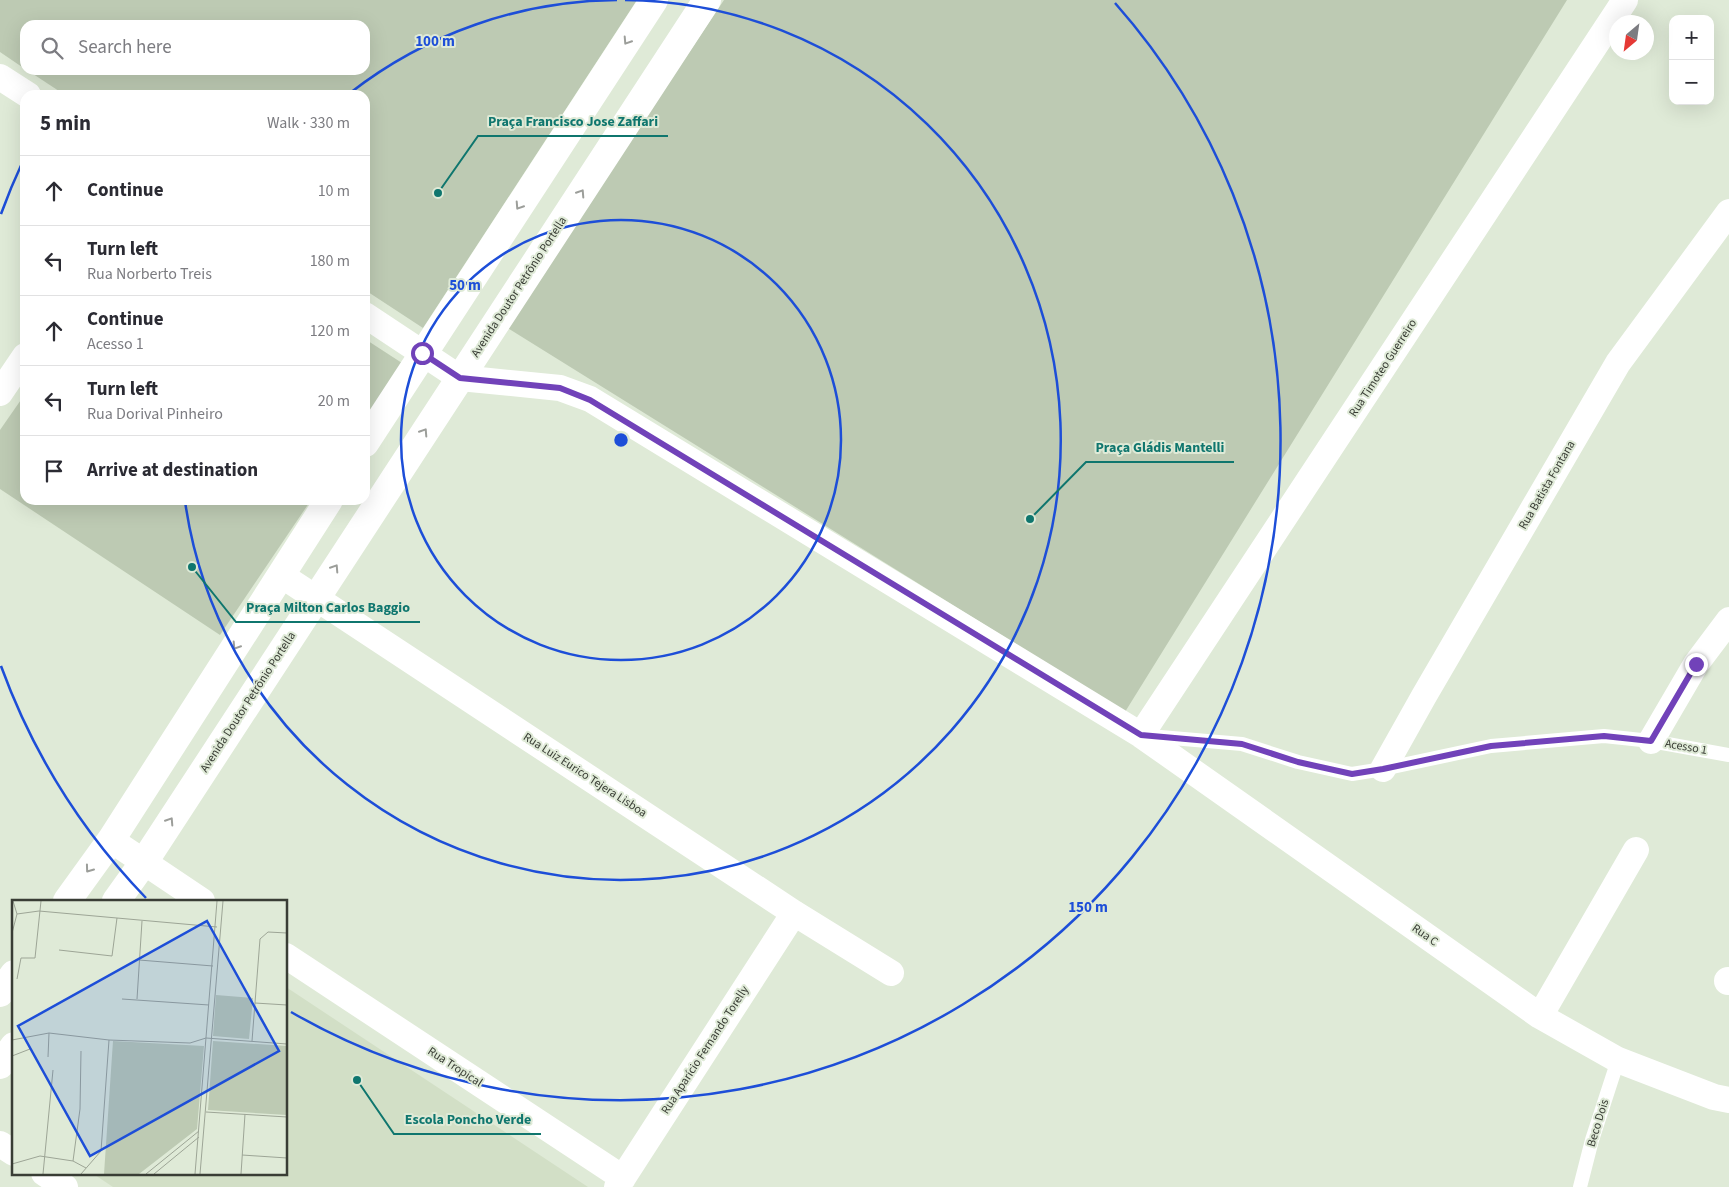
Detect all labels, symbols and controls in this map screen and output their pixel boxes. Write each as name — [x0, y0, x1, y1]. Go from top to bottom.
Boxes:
north arrow — [1609, 15, 1654, 60]
map controls — [1669, 15, 1714, 105]
button: + — [1669, 15, 1714, 60]
search box — [20, 20, 370, 75]
text: 100 m — [415, 31, 455, 52]
icon: search — [38, 34, 66, 62]
text: Search here — [78, 34, 172, 61]
one-way arrow — [624, 35, 633, 44]
button: − — [1669, 60, 1714, 105]
callout: Praça Francisco Jose Zaffari — [478, 107, 668, 136]
text: 5 min — [40, 108, 91, 138]
text: Walk · 330 m — [267, 112, 350, 134]
text: Praça Francisco Jose Zaffari — [488, 112, 658, 132]
icon: ahead — [40, 177, 68, 205]
text: Continue — [87, 177, 164, 204]
text: 10 m — [318, 180, 350, 202]
one-way arrow — [574, 190, 584, 199]
one-way arrow — [515, 201, 525, 210]
street label: Avenida Doutor Petrônio Portella — [467, 213, 571, 361]
text: Turn left — [87, 236, 158, 263]
icon: left — [40, 247, 68, 275]
text: 180 m — [310, 250, 350, 272]
text: Rua Norberto Treis — [87, 263, 212, 285]
text: 50 m — [449, 275, 481, 296]
text: Continue — [87, 306, 164, 333]
street label: Rua Timoteo Guerreiro — [1345, 316, 1421, 420]
icon: ahead — [40, 317, 68, 345]
text: 120 m — [310, 320, 350, 342]
text: Acesso 1 — [87, 333, 144, 355]
route start — [411, 342, 434, 365]
text: Turn left — [87, 376, 158, 403]
icon: left — [40, 387, 68, 415]
text: 20 m — [318, 390, 350, 412]
text: Rua Dorival Pinheiro — [87, 403, 223, 425]
one-way arrow — [418, 428, 428, 437]
centre of rings — [612, 431, 630, 449]
callout: Praça Gládis Mantelli — [1086, 433, 1234, 462]
street label: Rua Batista Fontana — [1515, 437, 1579, 533]
text: Praça Gládis Mantelli — [1096, 438, 1225, 458]
icon: arrive — [40, 457, 68, 485]
text: Arrive at destination — [87, 457, 258, 484]
one-way arrow — [329, 564, 339, 573]
callout: Praça Milton Carlos Baggio — [236, 593, 420, 622]
text: Praça Milton Carlos Baggio — [246, 598, 410, 618]
street label: Avenida Doutor Petrônio Portella — [196, 628, 300, 776]
one-way arrow — [233, 640, 242, 649]
route end — [1685, 653, 1708, 676]
street label: Rua Luiz Eurico Tejera Lisboa — [520, 729, 650, 821]
street label: Acesso 1 — [1664, 735, 1708, 759]
one-way arrow — [164, 818, 174, 827]
one-way arrow — [86, 863, 95, 873]
text: 150 m — [1068, 897, 1108, 918]
inset map — [12, 900, 288, 1174]
street label: Rua C — [1408, 920, 1442, 950]
street label: Rua Aparício Fernando Torelly — [657, 982, 753, 1117]
street label: Rua Tropical — [424, 1043, 486, 1091]
street label: Beco Dois — [1583, 1097, 1613, 1149]
callout: Escola Poncho Verde — [394, 1105, 541, 1134]
text: Escola Poncho Verde — [405, 1110, 531, 1130]

